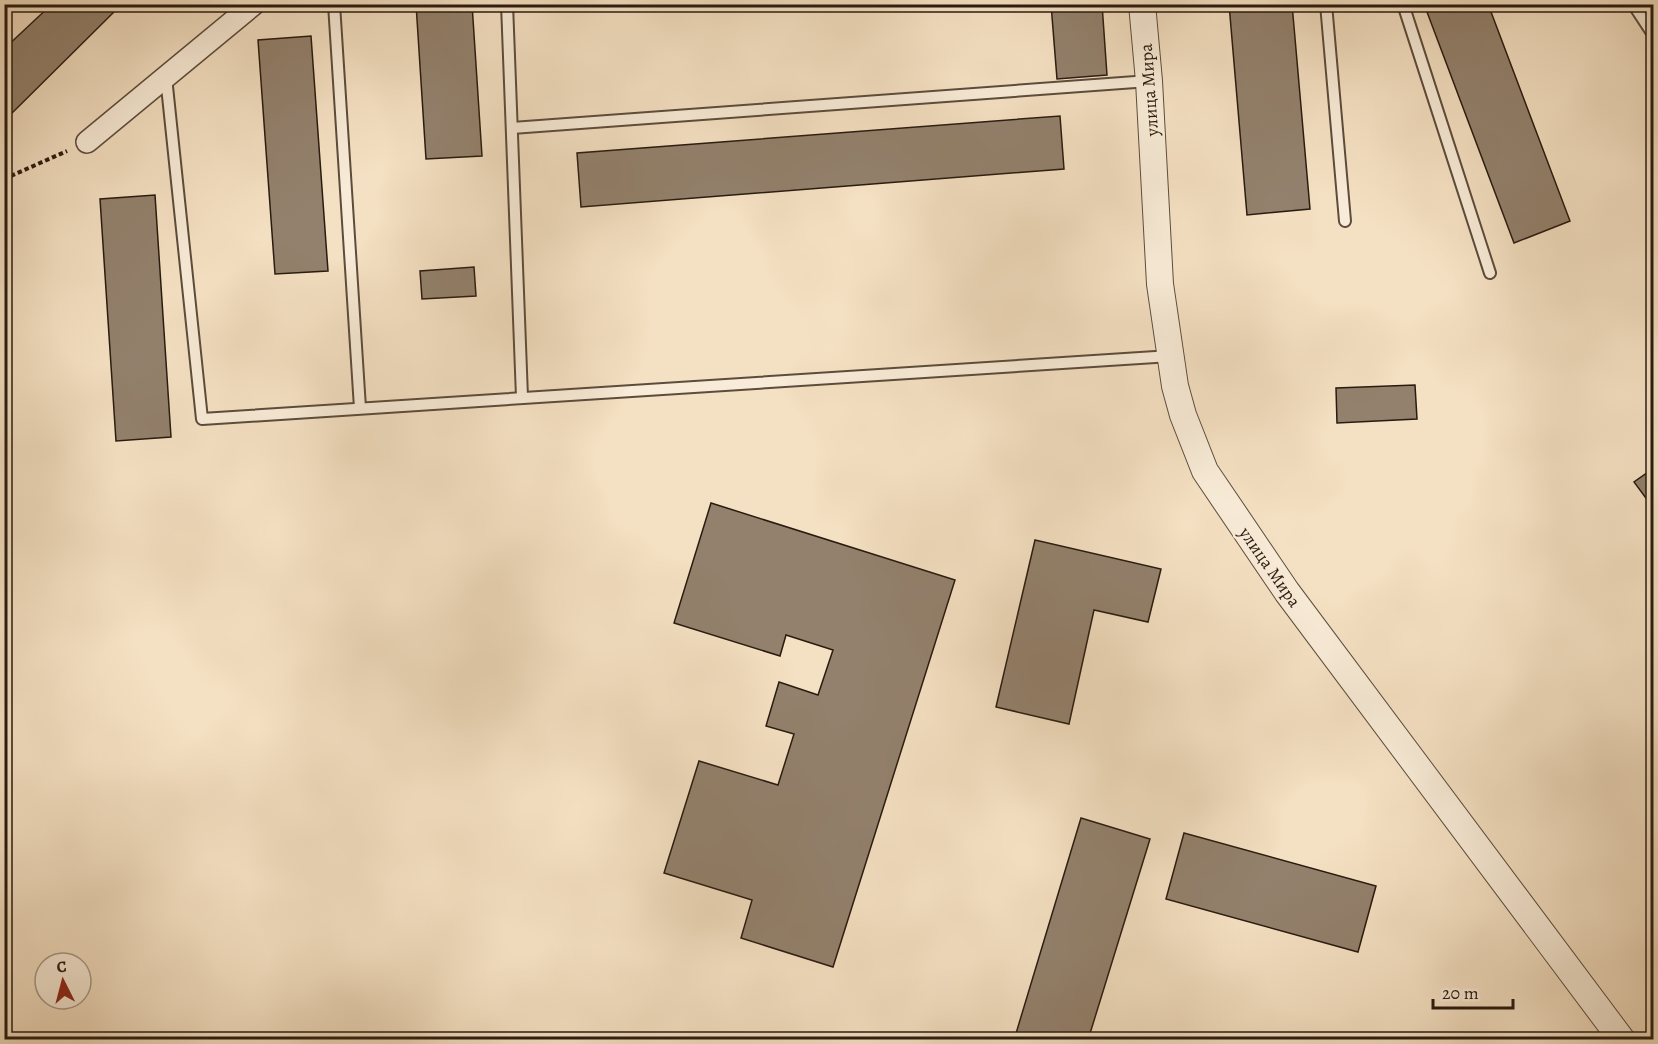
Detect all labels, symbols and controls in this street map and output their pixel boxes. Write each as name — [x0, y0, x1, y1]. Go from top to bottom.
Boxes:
street label: улица Мира — [1134, 42, 1164, 138]
street label: улица Мира — [1233, 521, 1307, 613]
north arrow — [33, 951, 93, 1011]
text: С — [55, 956, 68, 979]
scale bar — [1433, 972, 1512, 1010]
text: 20 m — [1442, 981, 1479, 1005]

